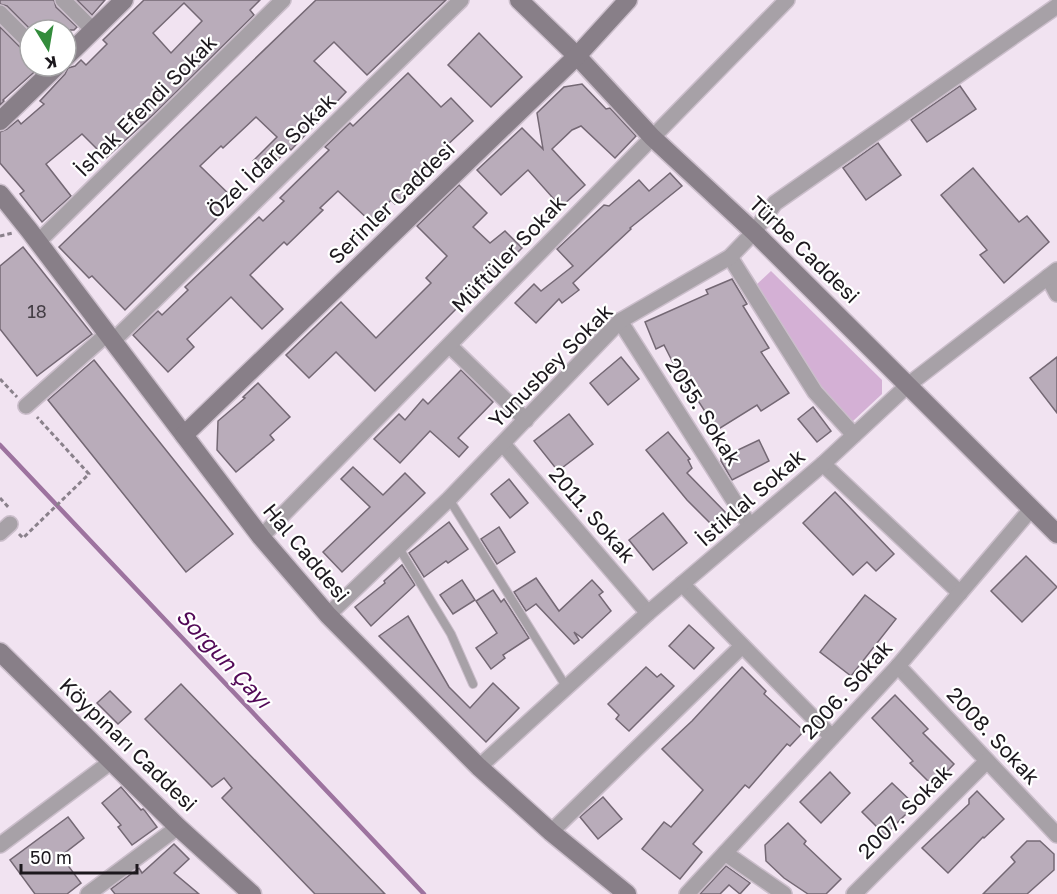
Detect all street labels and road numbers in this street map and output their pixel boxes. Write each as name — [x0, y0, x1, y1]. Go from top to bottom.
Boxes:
street label: İshak Efendi Sokak — [69, 29, 222, 182]
street label: Özel İdare Sokak — [202, 87, 341, 223]
street label: Serinler Caddesi — [323, 135, 460, 269]
street label: Müftüler Sokak — [446, 189, 571, 317]
street label: Türbe Caddesi — [744, 190, 865, 309]
street label: Yunusbey Sokak — [483, 298, 618, 433]
street label: 2055. Sokak — [660, 353, 747, 470]
street label: İstiklal Sokak — [691, 443, 810, 552]
street label: 2011. Sokak — [544, 461, 642, 568]
street label: Hal Caddesi — [258, 498, 356, 607]
street label: 2006. Sokak — [795, 634, 897, 744]
street label: Köypınarı Caddesi — [54, 672, 203, 817]
street label: 2008. Sokak — [942, 681, 1046, 790]
street label: 2007. Sokak — [852, 759, 957, 864]

